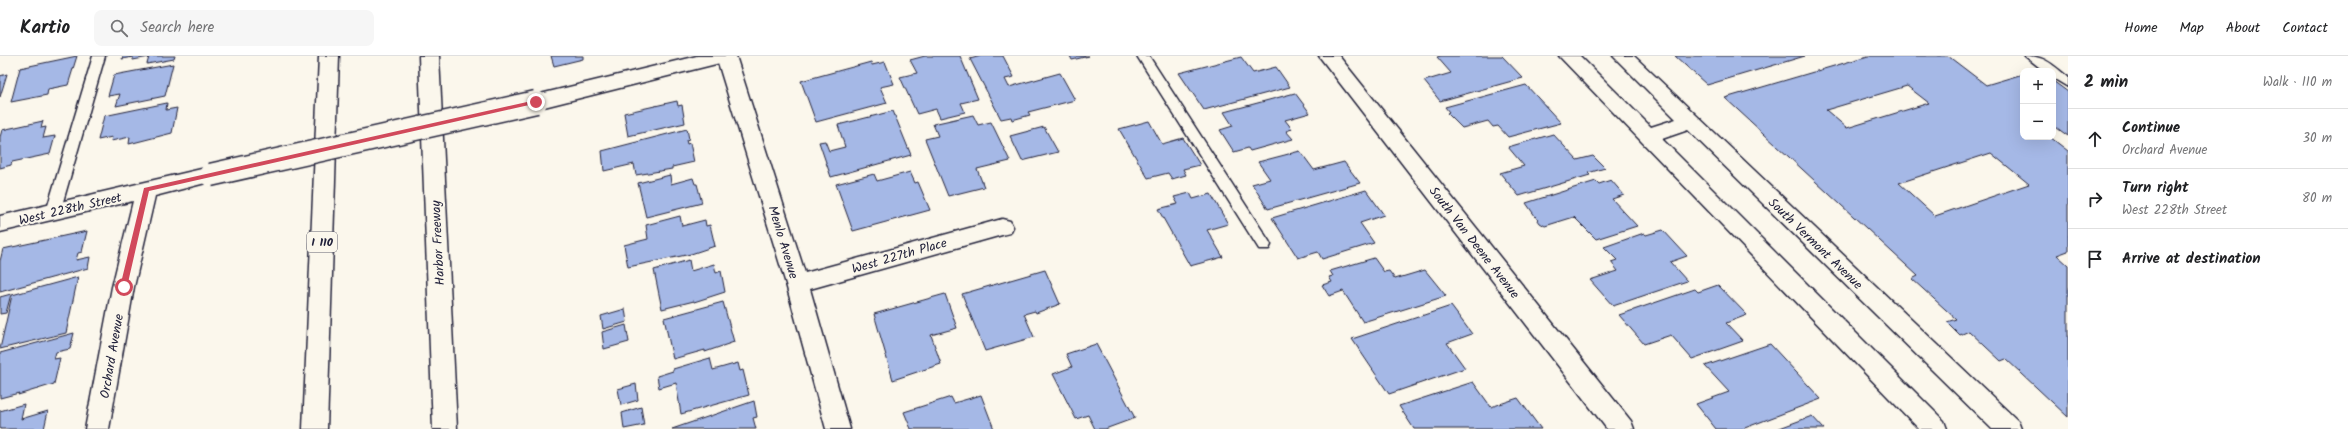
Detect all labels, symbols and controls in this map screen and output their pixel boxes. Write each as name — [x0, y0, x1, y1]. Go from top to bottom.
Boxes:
search box — [94, 10, 374, 46]
text: Kartio — [20, 13, 70, 43]
text: Search here — [140, 16, 214, 40]
icon: search — [108, 17, 130, 39]
text: Home — [2124, 17, 2158, 39]
text: Map — [2180, 17, 2204, 39]
text: About — [2226, 17, 2260, 39]
text: Contact — [2282, 17, 2328, 39]
map controls — [2020, 68, 2056, 140]
button: + — [2020, 68, 2056, 104]
text: 2 min — [2084, 69, 2128, 96]
text: Walk · 110 m — [2263, 72, 2332, 93]
route end — [527, 93, 545, 111]
button: − — [2020, 104, 2056, 140]
text: Continue — [2122, 116, 2180, 140]
icon: ahead — [2084, 128, 2106, 150]
text: 30 m — [2303, 128, 2332, 149]
text: Orchard Avenue — [2122, 140, 2207, 161]
text: Turn right — [2122, 176, 2189, 200]
street label: South Van Deene Avenue — [1423, 182, 1525, 304]
street label: West 228th Street — [17, 187, 125, 231]
icon: right — [2084, 188, 2106, 210]
text: 80 m — [2302, 188, 2332, 209]
street label: South Vermont Avenue — [1763, 193, 1867, 295]
street label: Harbor Freeway — [426, 199, 451, 286]
text: West 228th Street — [2122, 200, 2227, 221]
street label: Menlo Avenue — [761, 203, 804, 282]
road number: I 110 — [307, 232, 337, 252]
street label: West 227th Place — [849, 233, 950, 280]
text: Arrive at destination — [2122, 247, 2261, 271]
icon: arrive — [2084, 248, 2106, 270]
route start — [115, 278, 133, 296]
street label: Orchard Avenue — [95, 312, 130, 400]

